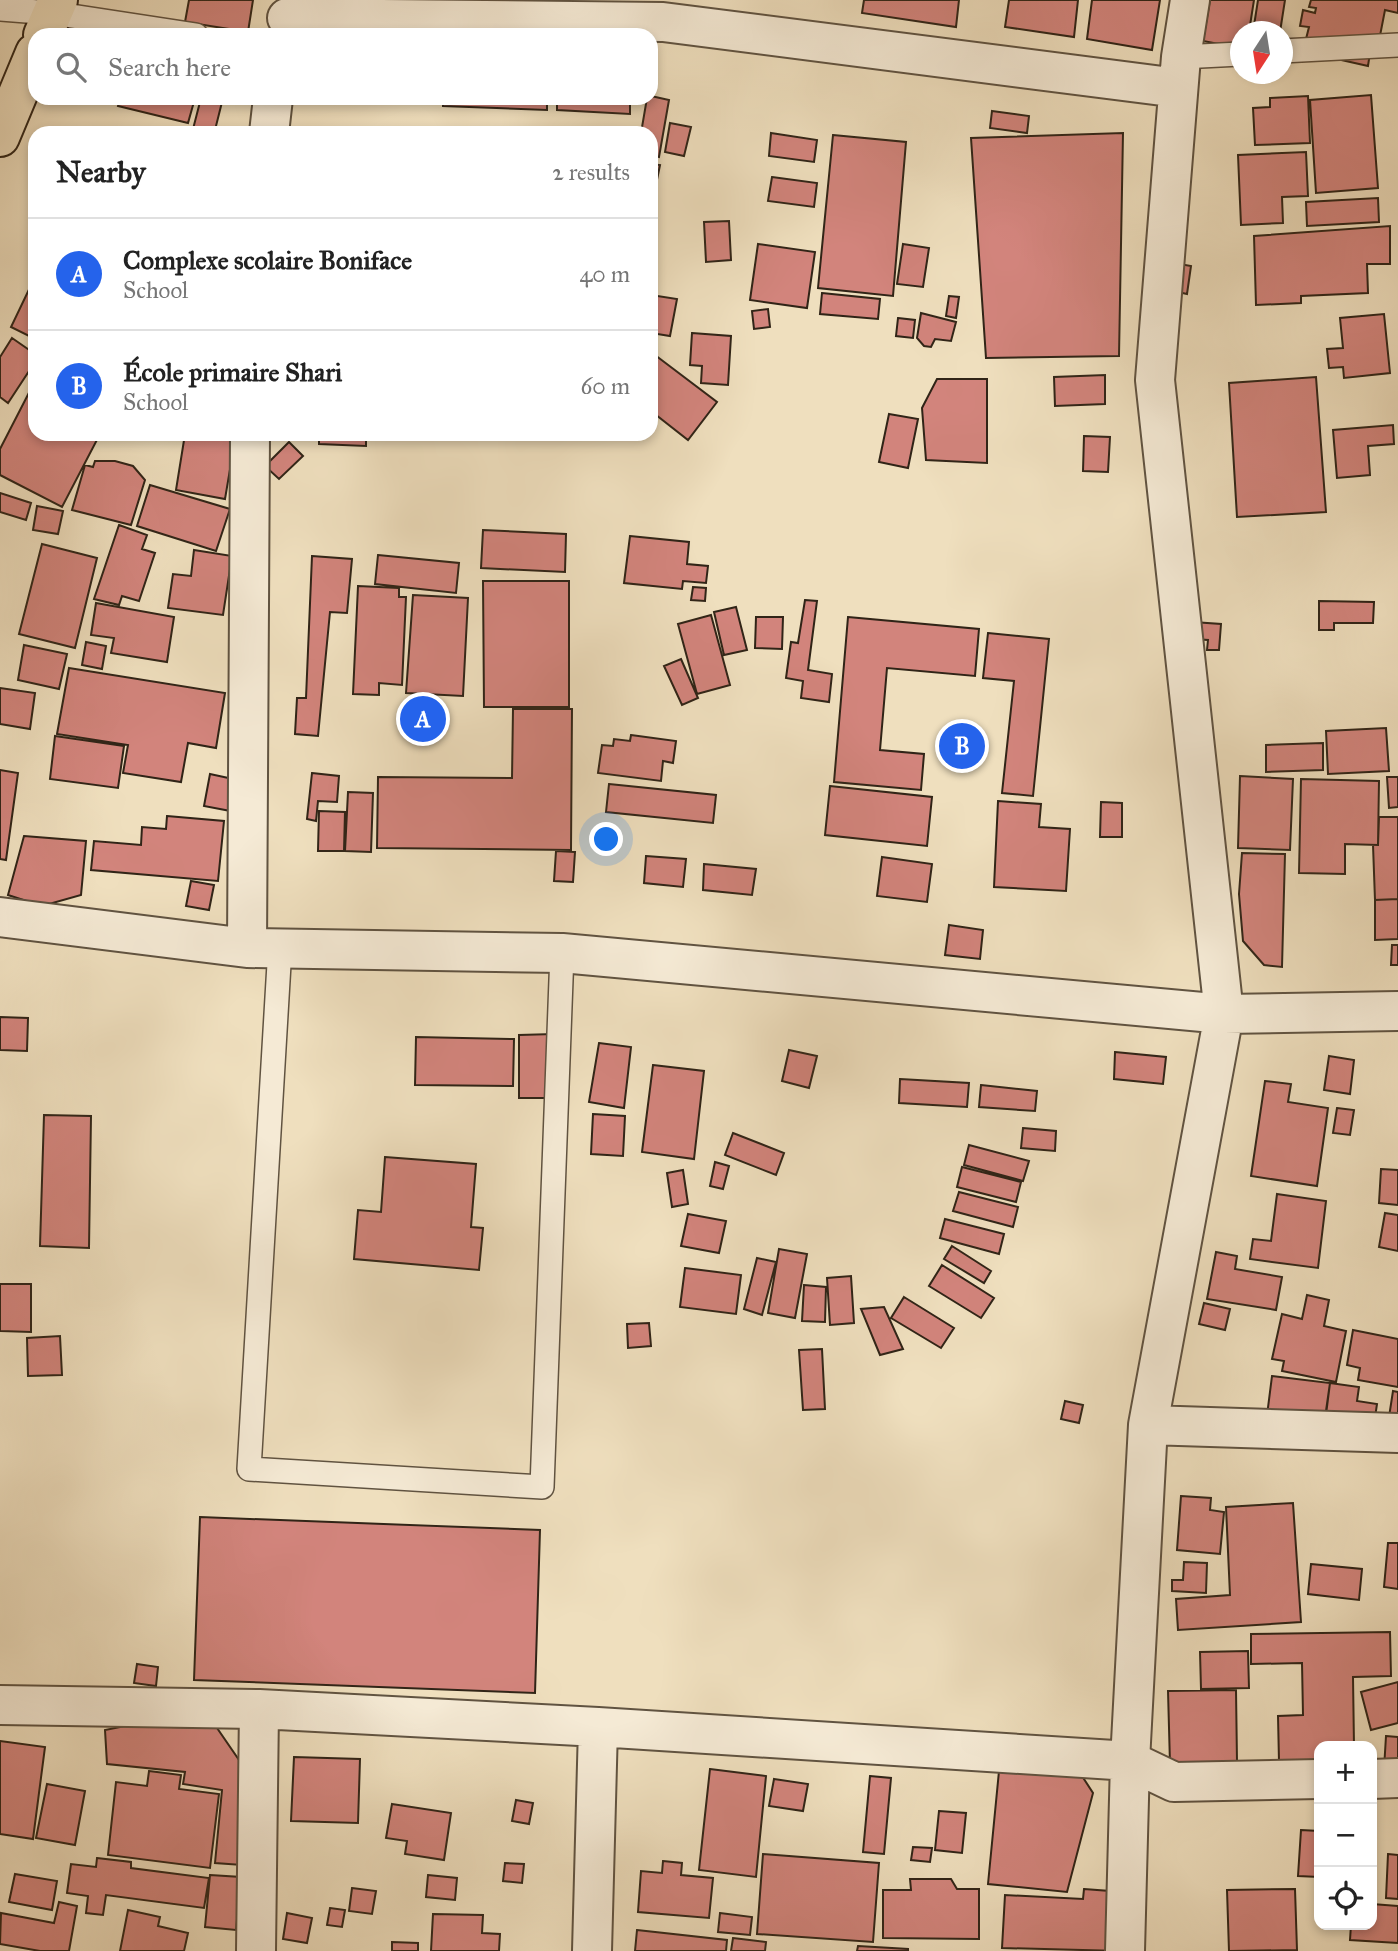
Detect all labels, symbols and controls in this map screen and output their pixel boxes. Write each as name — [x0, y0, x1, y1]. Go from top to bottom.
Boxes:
north arrow — [1230, 21, 1293, 84]
search box — [28, 28, 658, 105]
icon: search — [52, 48, 90, 86]
text: Search here — [108, 51, 231, 83]
text: Nearby — [56, 154, 146, 190]
text: 2 results — [552, 158, 630, 186]
text: Complexe scolaire Boniface — [123, 244, 412, 276]
text: A — [71, 260, 87, 288]
text: 40 m — [580, 260, 630, 288]
text: School — [123, 276, 188, 304]
text: École primaire Shari — [123, 356, 342, 388]
text: B — [71, 372, 87, 400]
text: 60 m — [581, 372, 630, 400]
text: School — [123, 388, 188, 416]
pin: A — [400, 693, 446, 745]
pin: B — [939, 720, 985, 772]
your location — [589, 822, 623, 856]
map controls — [1314, 1741, 1377, 1930]
button: + — [1314, 1741, 1377, 1804]
button: − — [1314, 1804, 1377, 1867]
button: locate — [1314, 1867, 1377, 1930]

